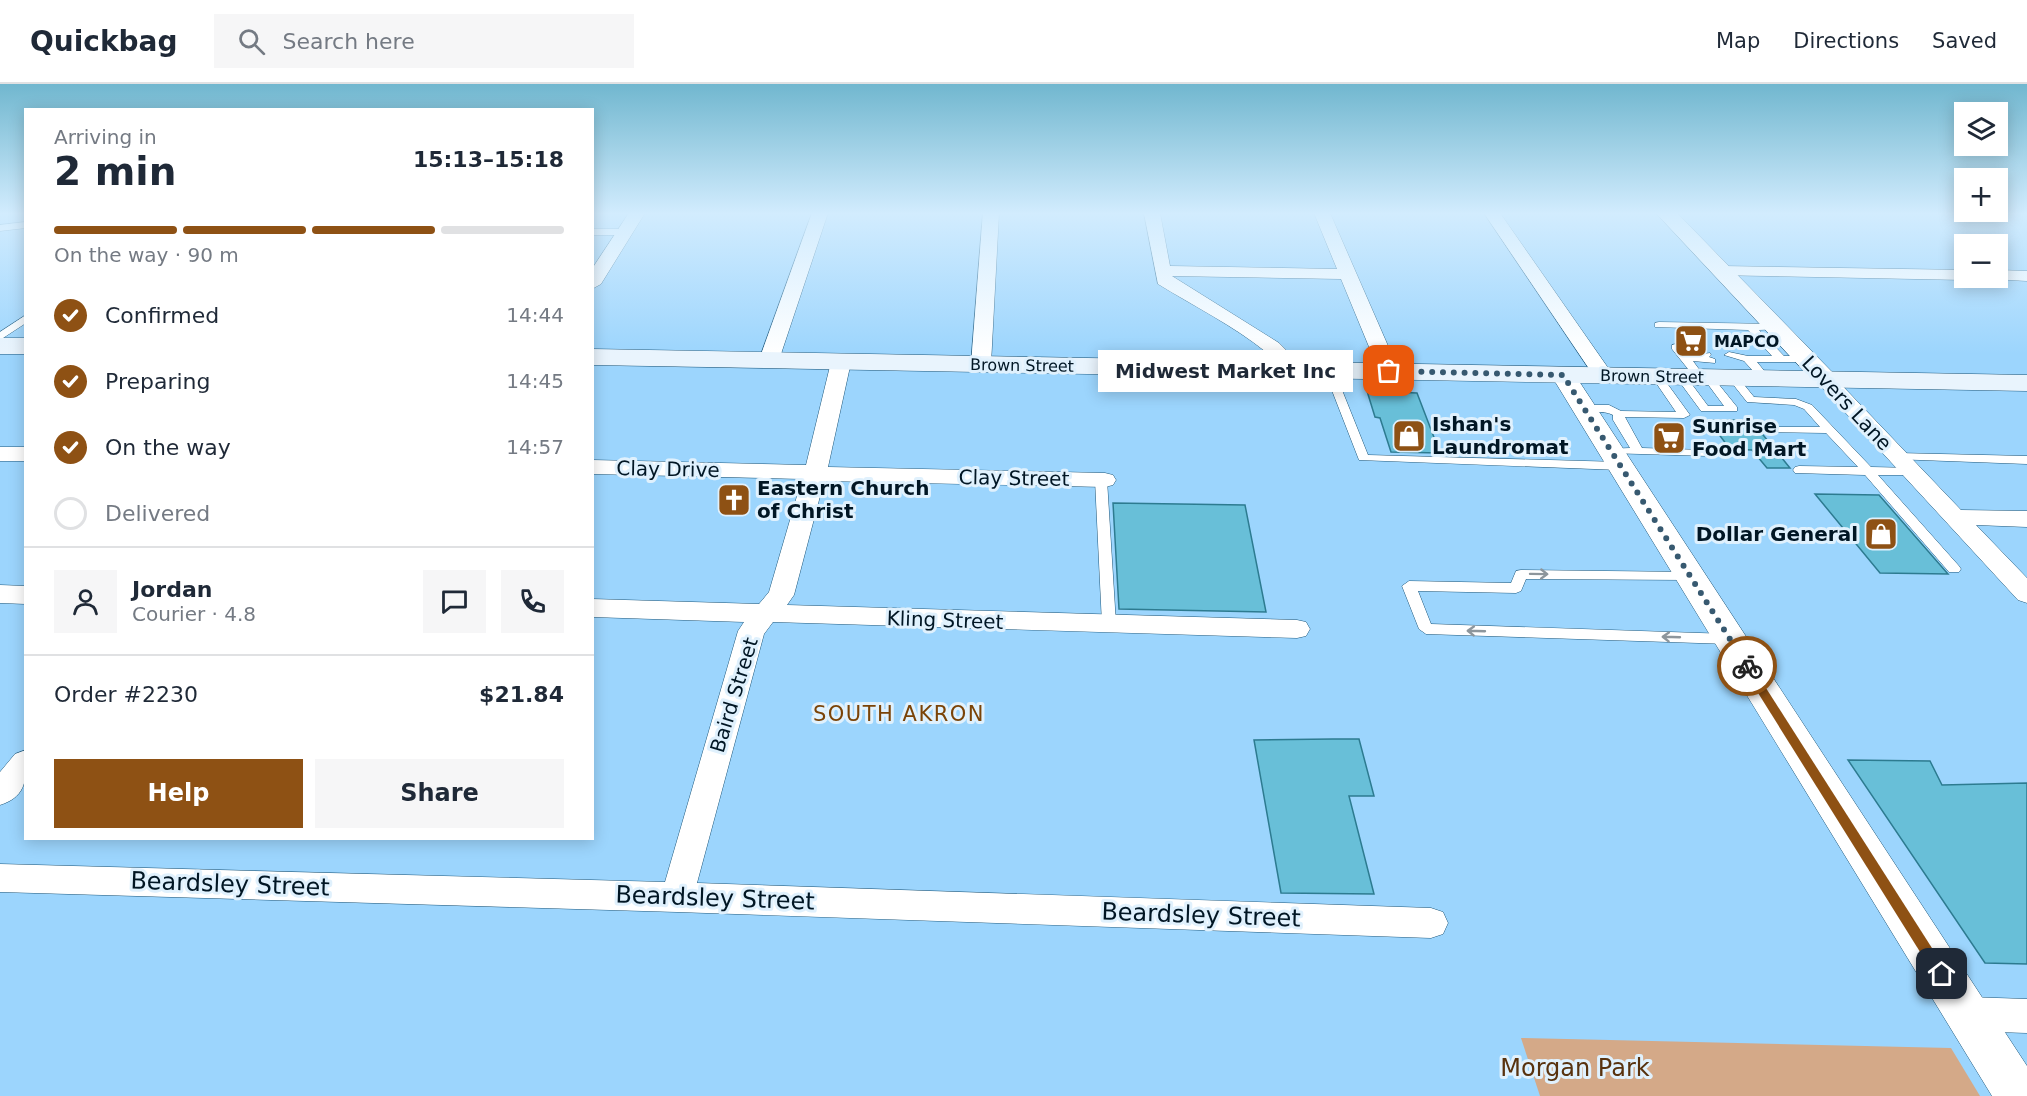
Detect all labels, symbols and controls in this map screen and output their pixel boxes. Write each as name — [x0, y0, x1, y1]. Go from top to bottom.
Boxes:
search box — [214, 14, 634, 68]
text: Quickbag — [30, 25, 178, 58]
icon: search — [235, 25, 268, 58]
text: Search here — [283, 29, 415, 54]
text: Map — [1716, 29, 1760, 53]
text: Directions — [1793, 29, 1899, 53]
text: Saved — [1932, 29, 1997, 53]
map controls — [1954, 102, 2008, 288]
button: layers — [1954, 102, 2008, 156]
text: Arriving in — [54, 125, 157, 149]
text: 15:13–15:18 — [413, 147, 564, 172]
text: 2 min — [54, 149, 176, 194]
button: + — [1954, 168, 2008, 222]
button: − — [1954, 234, 2008, 288]
text: On the way · 90 m — [54, 243, 239, 267]
icon: check — [54, 299, 87, 332]
text: Confirmed — [105, 303, 219, 328]
text: 14:44 — [506, 303, 564, 327]
supermarket icon: MAPCO — [1673, 323, 1709, 359]
place label: MAPCO — [1714, 332, 1779, 351]
pin — [1363, 345, 1414, 396]
callout: Midwest Market Inc — [1098, 350, 1353, 392]
street label: Lovers Lane — [1797, 351, 1897, 455]
icon: bag — [1372, 354, 1405, 387]
street label: Brown Street — [970, 355, 1074, 376]
text: Midwest Market Inc — [1115, 359, 1336, 383]
icon: check — [54, 365, 87, 398]
street label: Brown Street — [1600, 366, 1704, 387]
text: Preparing — [105, 369, 211, 394]
text: 14:45 — [506, 369, 564, 393]
place label: Ishan's Laundromat — [1432, 412, 1569, 459]
place label: Sunrise Food Mart — [1692, 414, 1807, 461]
shop icon: Ishan's Laundromat — [1391, 418, 1427, 454]
supermarket icon: Sunrise Food Mart — [1651, 420, 1687, 456]
icon: check — [54, 431, 87, 464]
text: On the way — [105, 435, 231, 460]
text: 14:57 — [506, 435, 564, 459]
street label: Clay Drive — [616, 456, 720, 482]
street label: Clay Street — [958, 465, 1070, 491]
place label: Eastern Church of Christ — [757, 476, 929, 523]
church icon: Eastern Church of Christ — [716, 482, 752, 518]
text: Delivered — [105, 501, 210, 526]
shop icon: Dollar General — [1863, 516, 1899, 552]
place label: Dollar General — [1696, 522, 1858, 546]
one-way arrow — [1529, 568, 1549, 580]
button: person — [54, 570, 117, 633]
button: chat — [423, 570, 486, 633]
button: phone — [501, 570, 564, 633]
text: Jordan — [132, 577, 212, 602]
text: Courier · 4.8 — [132, 602, 256, 626]
street label: Kling Street — [886, 606, 1004, 634]
one-way arrow — [1466, 625, 1486, 637]
one-way arrow — [1661, 631, 1681, 642]
street label: Baird Street — [705, 634, 763, 756]
courier — [1717, 636, 1777, 696]
icon: bike — [1731, 650, 1764, 683]
text: Order #2230 — [54, 682, 198, 707]
text: $21.84 — [479, 682, 564, 707]
district label: SOUTH AKRON — [813, 702, 985, 726]
button: Help — [54, 759, 303, 828]
button: Share — [315, 759, 564, 828]
street label: Beardsley Street — [130, 867, 330, 901]
street label: Beardsley Street — [615, 881, 815, 915]
street label: Beardsley Street — [1101, 898, 1301, 932]
pin — [1916, 948, 1967, 999]
icon: home — [1925, 957, 1958, 990]
park label: Morgan Park — [1500, 1054, 1650, 1082]

